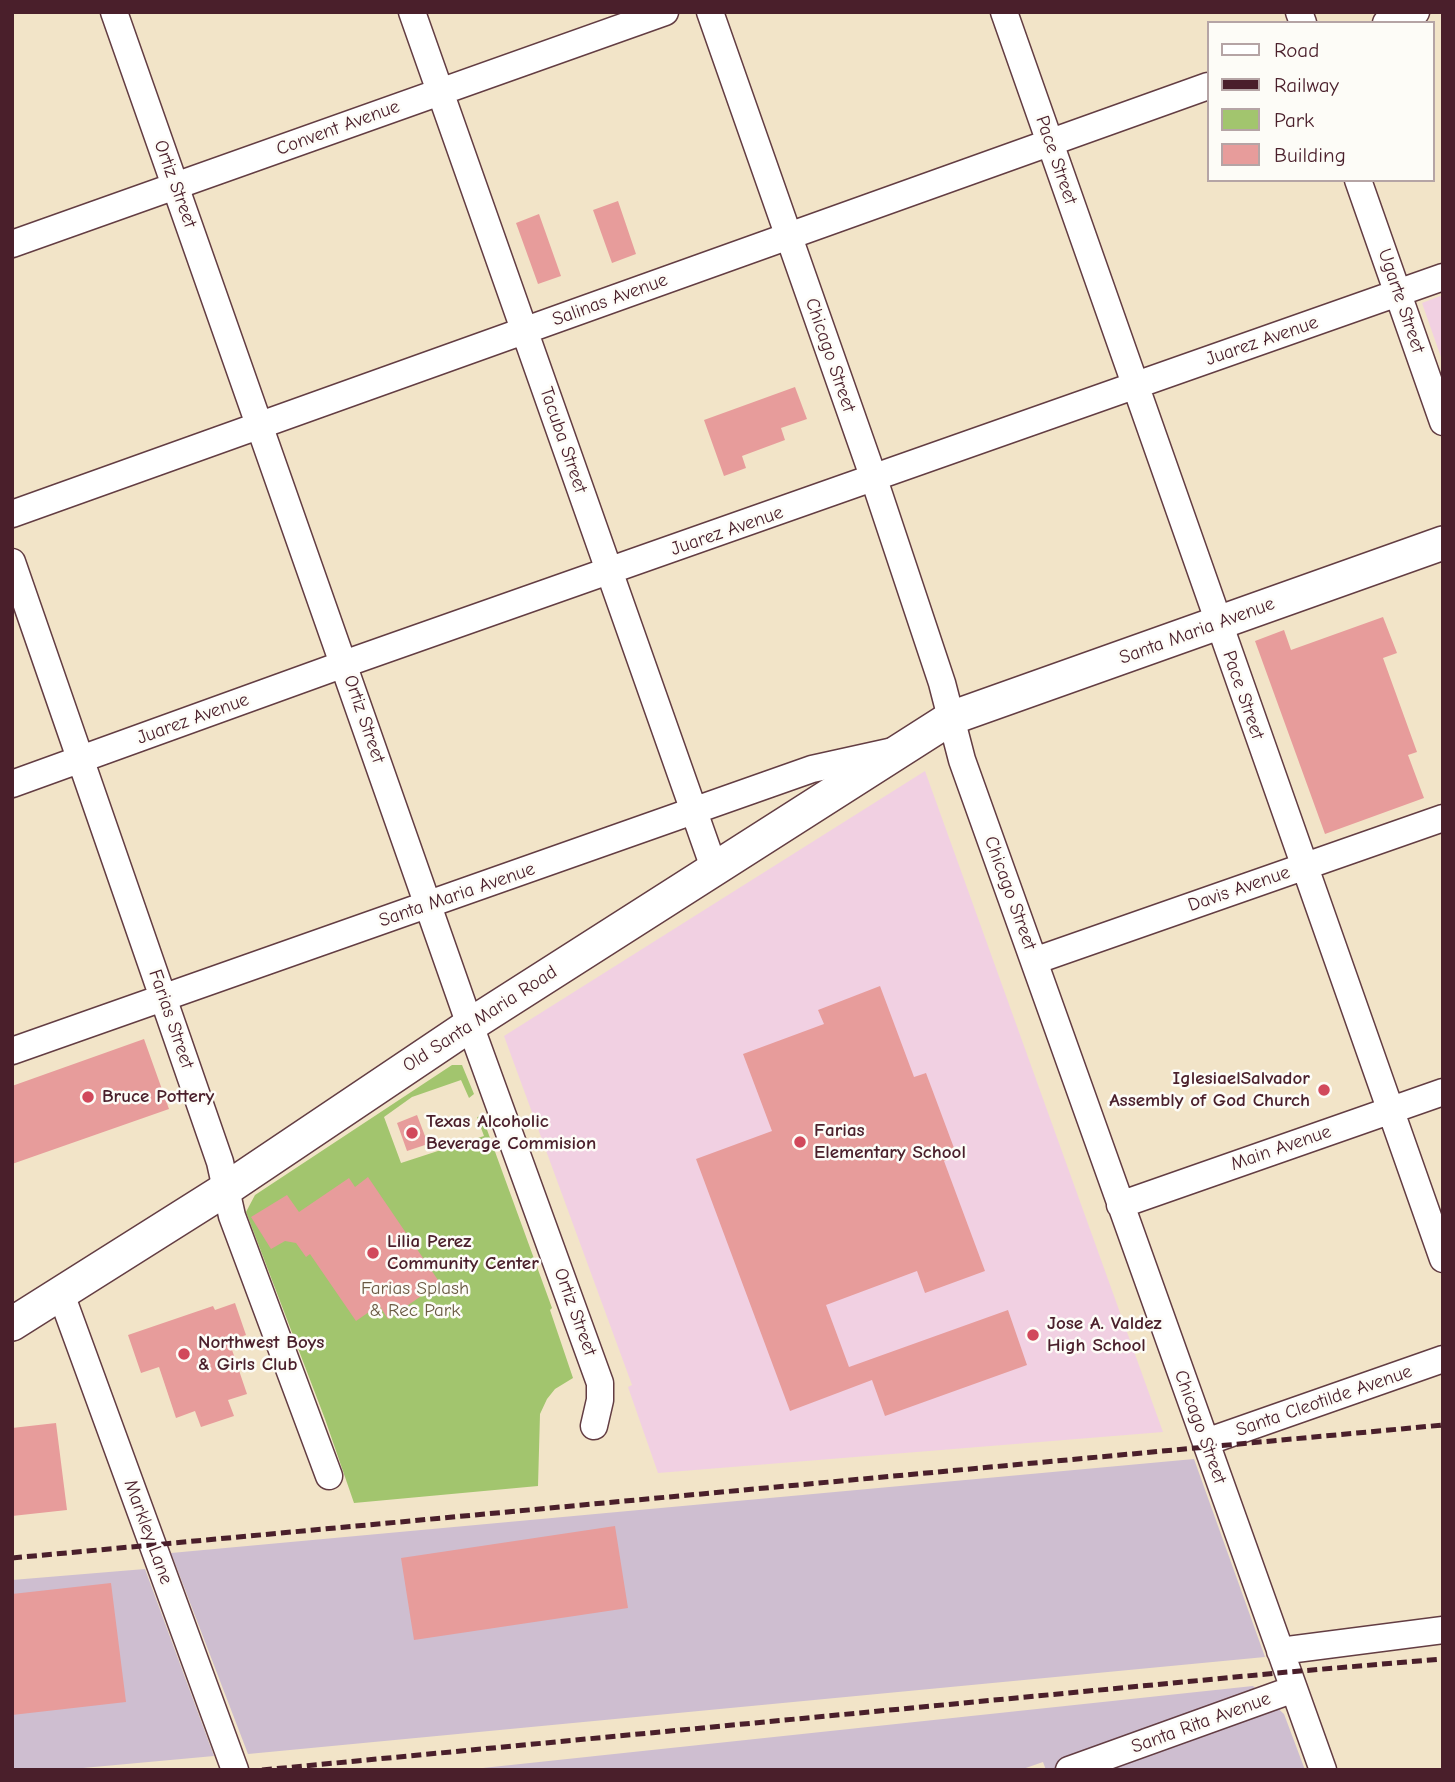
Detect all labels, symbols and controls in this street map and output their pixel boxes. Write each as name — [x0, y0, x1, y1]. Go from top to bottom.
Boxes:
legend — [1206, 21, 1434, 182]
text: Road — [1274, 38, 1319, 62]
text: Railway — [1274, 73, 1339, 97]
street label: Convent Avenue — [273, 95, 403, 161]
text: Park — [1274, 108, 1314, 132]
street label: Pace Street — [1030, 113, 1082, 207]
street label: Ortiz Street — [149, 137, 201, 231]
text: Building — [1274, 143, 1346, 167]
street label: Ugarte Street — [1372, 246, 1430, 356]
street label: Salinas Avenue — [549, 269, 671, 331]
street label: Chicago Street — [800, 295, 860, 415]
street label: Juarez Avenue — [1203, 311, 1321, 371]
street label: Tacuba Street — [534, 384, 592, 496]
street label: Juarez Avenue — [668, 501, 786, 561]
street label: Santa Maria Avenue — [1116, 592, 1278, 670]
street label: Pace Street — [1217, 648, 1269, 742]
street label: Ortiz Street — [338, 672, 390, 766]
street label: Juarez Avenue — [134, 688, 252, 750]
street label: Chicago Street — [979, 833, 1041, 953]
street label: Santa Maria Avenue — [376, 858, 538, 932]
street label: Davis Avenue — [1185, 861, 1293, 917]
street label: Old Santa Maria Road — [399, 961, 561, 1077]
street label: Farias Street — [143, 967, 199, 1071]
place label: IglesiaelSalvador Assembly of God Church — [1109, 1068, 1310, 1112]
marker: IglesiaelSalvador Assembly of God Church — [1316, 1082, 1332, 1098]
place label: Bruce Pottery — [102, 1086, 214, 1108]
marker: Bruce Pottery — [80, 1089, 96, 1105]
place label: Texas Alcoholic Beverage Commision — [426, 1111, 596, 1155]
place label: Farias Elementary School — [814, 1120, 966, 1164]
street label: Main Avenue — [1228, 1120, 1334, 1176]
marker: Texas Alcoholic Beverage Commision — [404, 1125, 420, 1141]
marker: Farias Elementary School — [792, 1134, 808, 1150]
place label: Lilia Perez Community Center — [387, 1231, 539, 1275]
marker: Lilia Perez Community Center — [365, 1245, 381, 1261]
street label: Ortiz Street — [549, 1265, 601, 1359]
park label: Farias Splash & Rec Park — [361, 1278, 469, 1322]
place label: Jose A. Valdez High School — [1047, 1313, 1162, 1357]
marker: Jose A. Valdez High School — [1025, 1327, 1041, 1343]
place label: Northwest Boys & Girls Club — [198, 1332, 324, 1376]
marker: Northwest Boys & Girls Club — [176, 1346, 192, 1362]
street label: Santa Cleotilde Avenue — [1233, 1360, 1415, 1442]
street label: Chicago Street — [1169, 1367, 1231, 1487]
street label: Markley Lane — [118, 1476, 178, 1588]
street label: Santa Rita Avenue — [1128, 1687, 1274, 1759]

